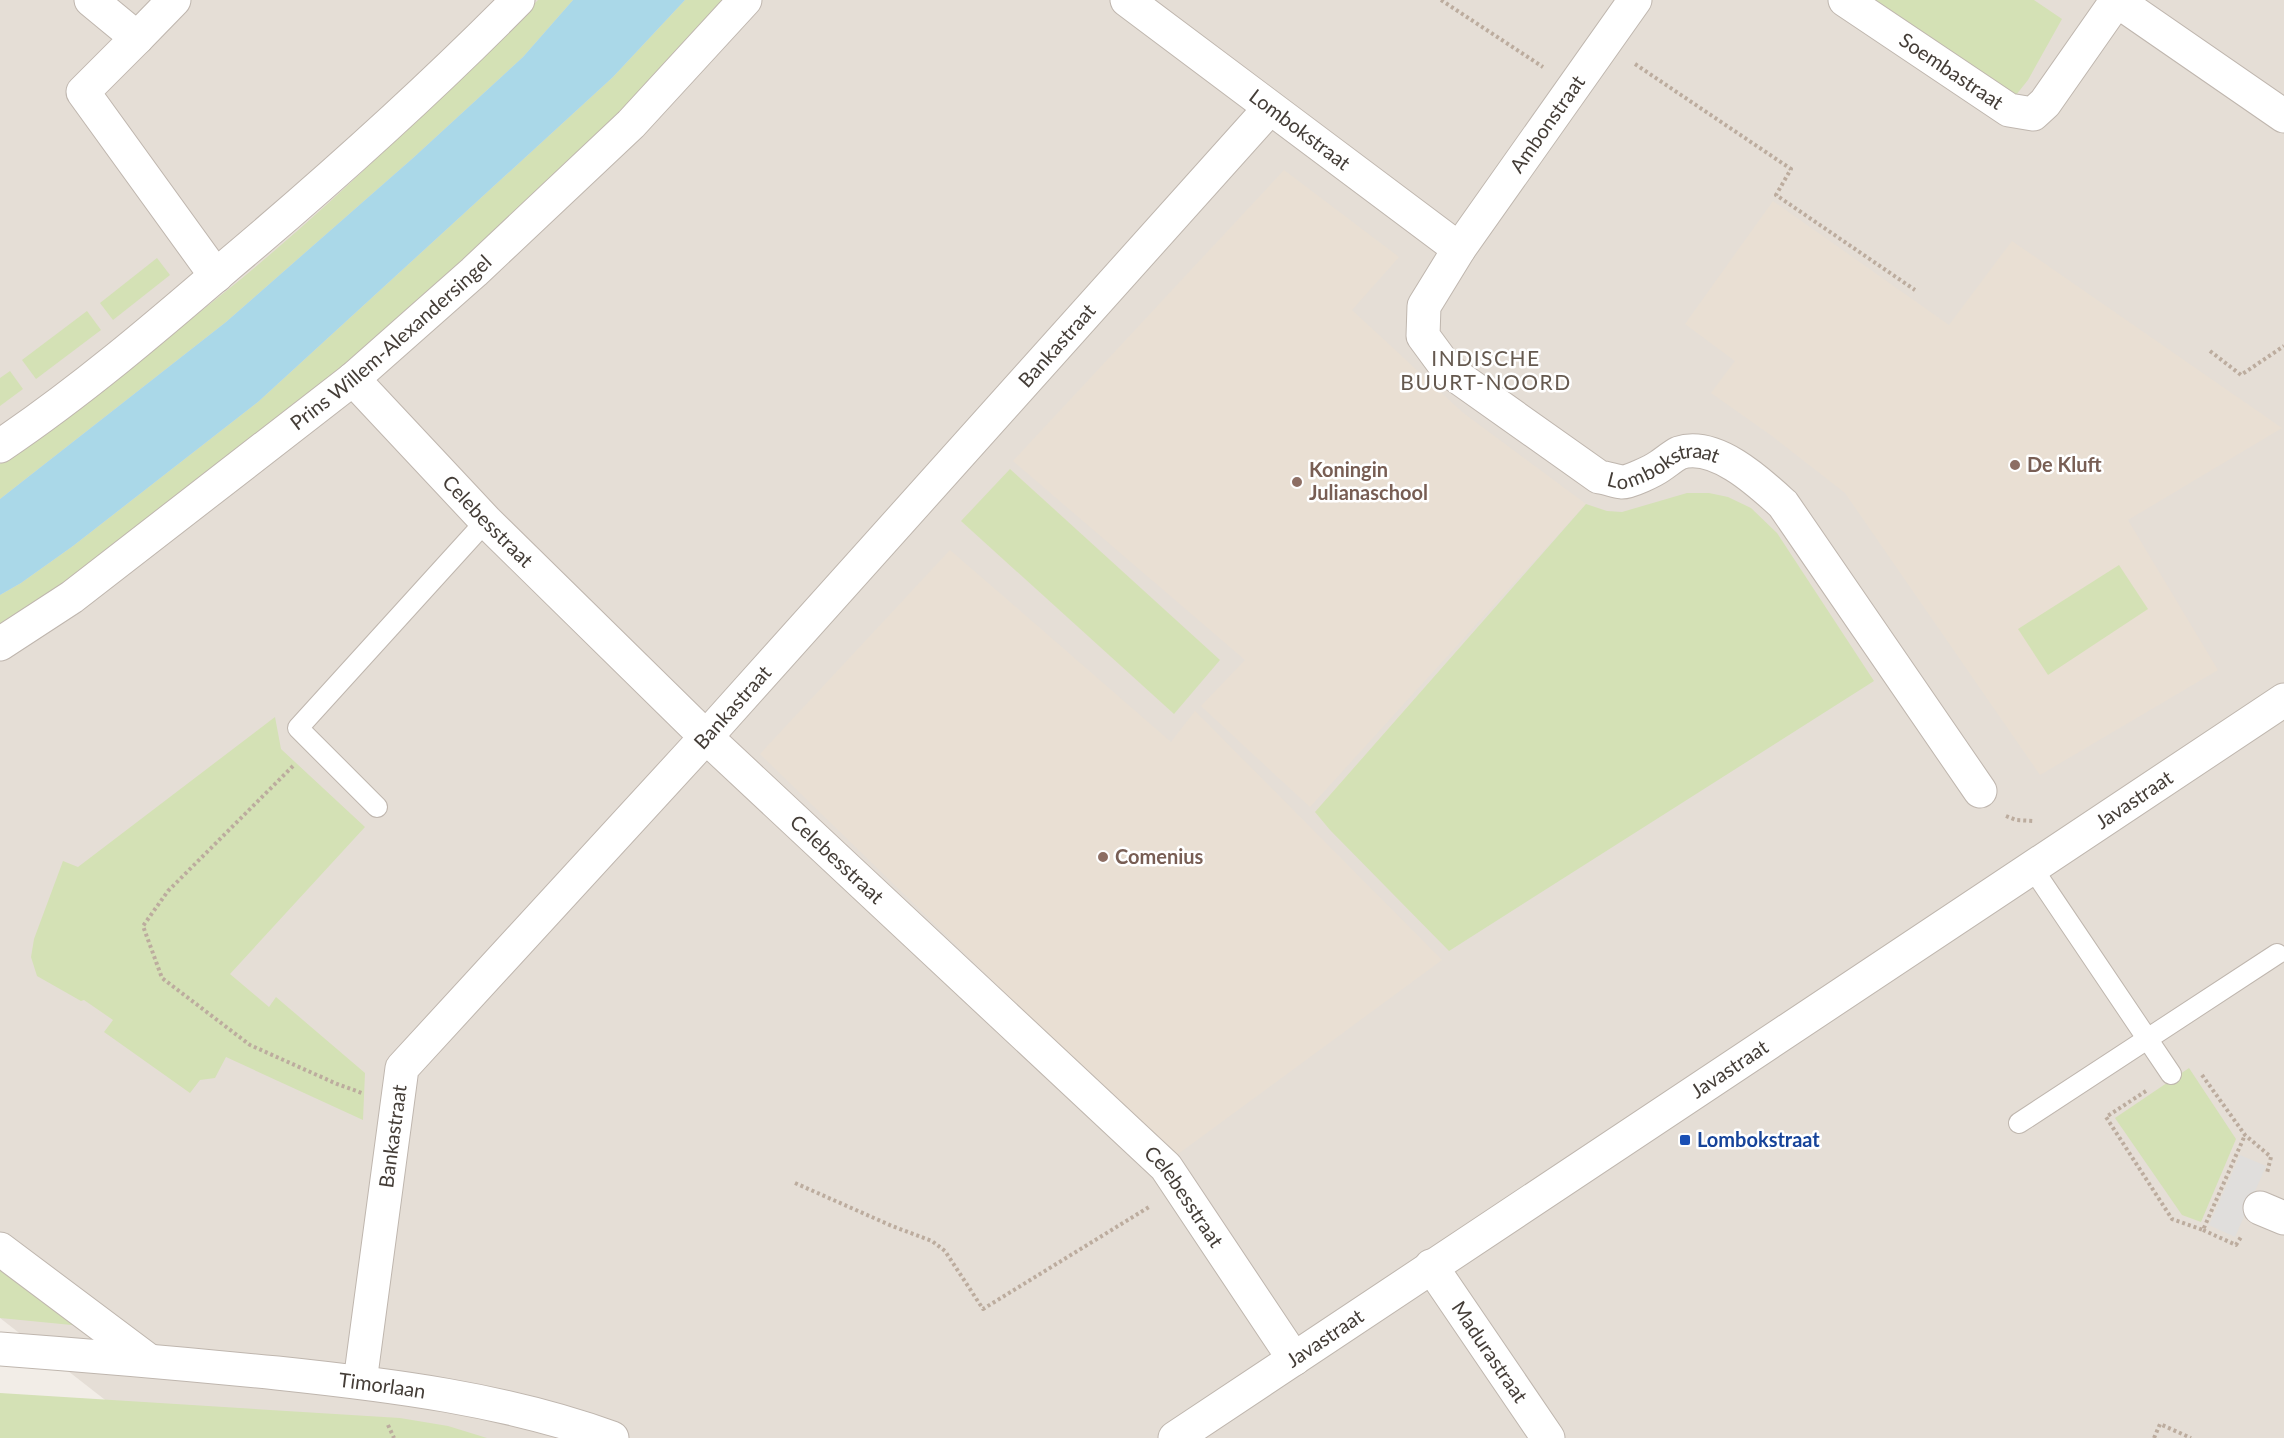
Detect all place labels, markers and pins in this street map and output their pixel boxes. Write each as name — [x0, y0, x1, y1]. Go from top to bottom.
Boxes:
place label: De Kluft — [2027, 452, 2103, 476]
place label: Koningin Julianaschool — [1309, 457, 1428, 504]
marker: De Kluft — [2008, 458, 2022, 472]
marker: Koningin Julianaschool — [1290, 475, 1304, 489]
place label: Comenius — [1115, 844, 1204, 868]
marker: Comenius — [1096, 850, 1110, 864]
place label: Lombokstraat — [1697, 1127, 1820, 1151]
marker: Lombokstraat — [1678, 1133, 1692, 1147]

